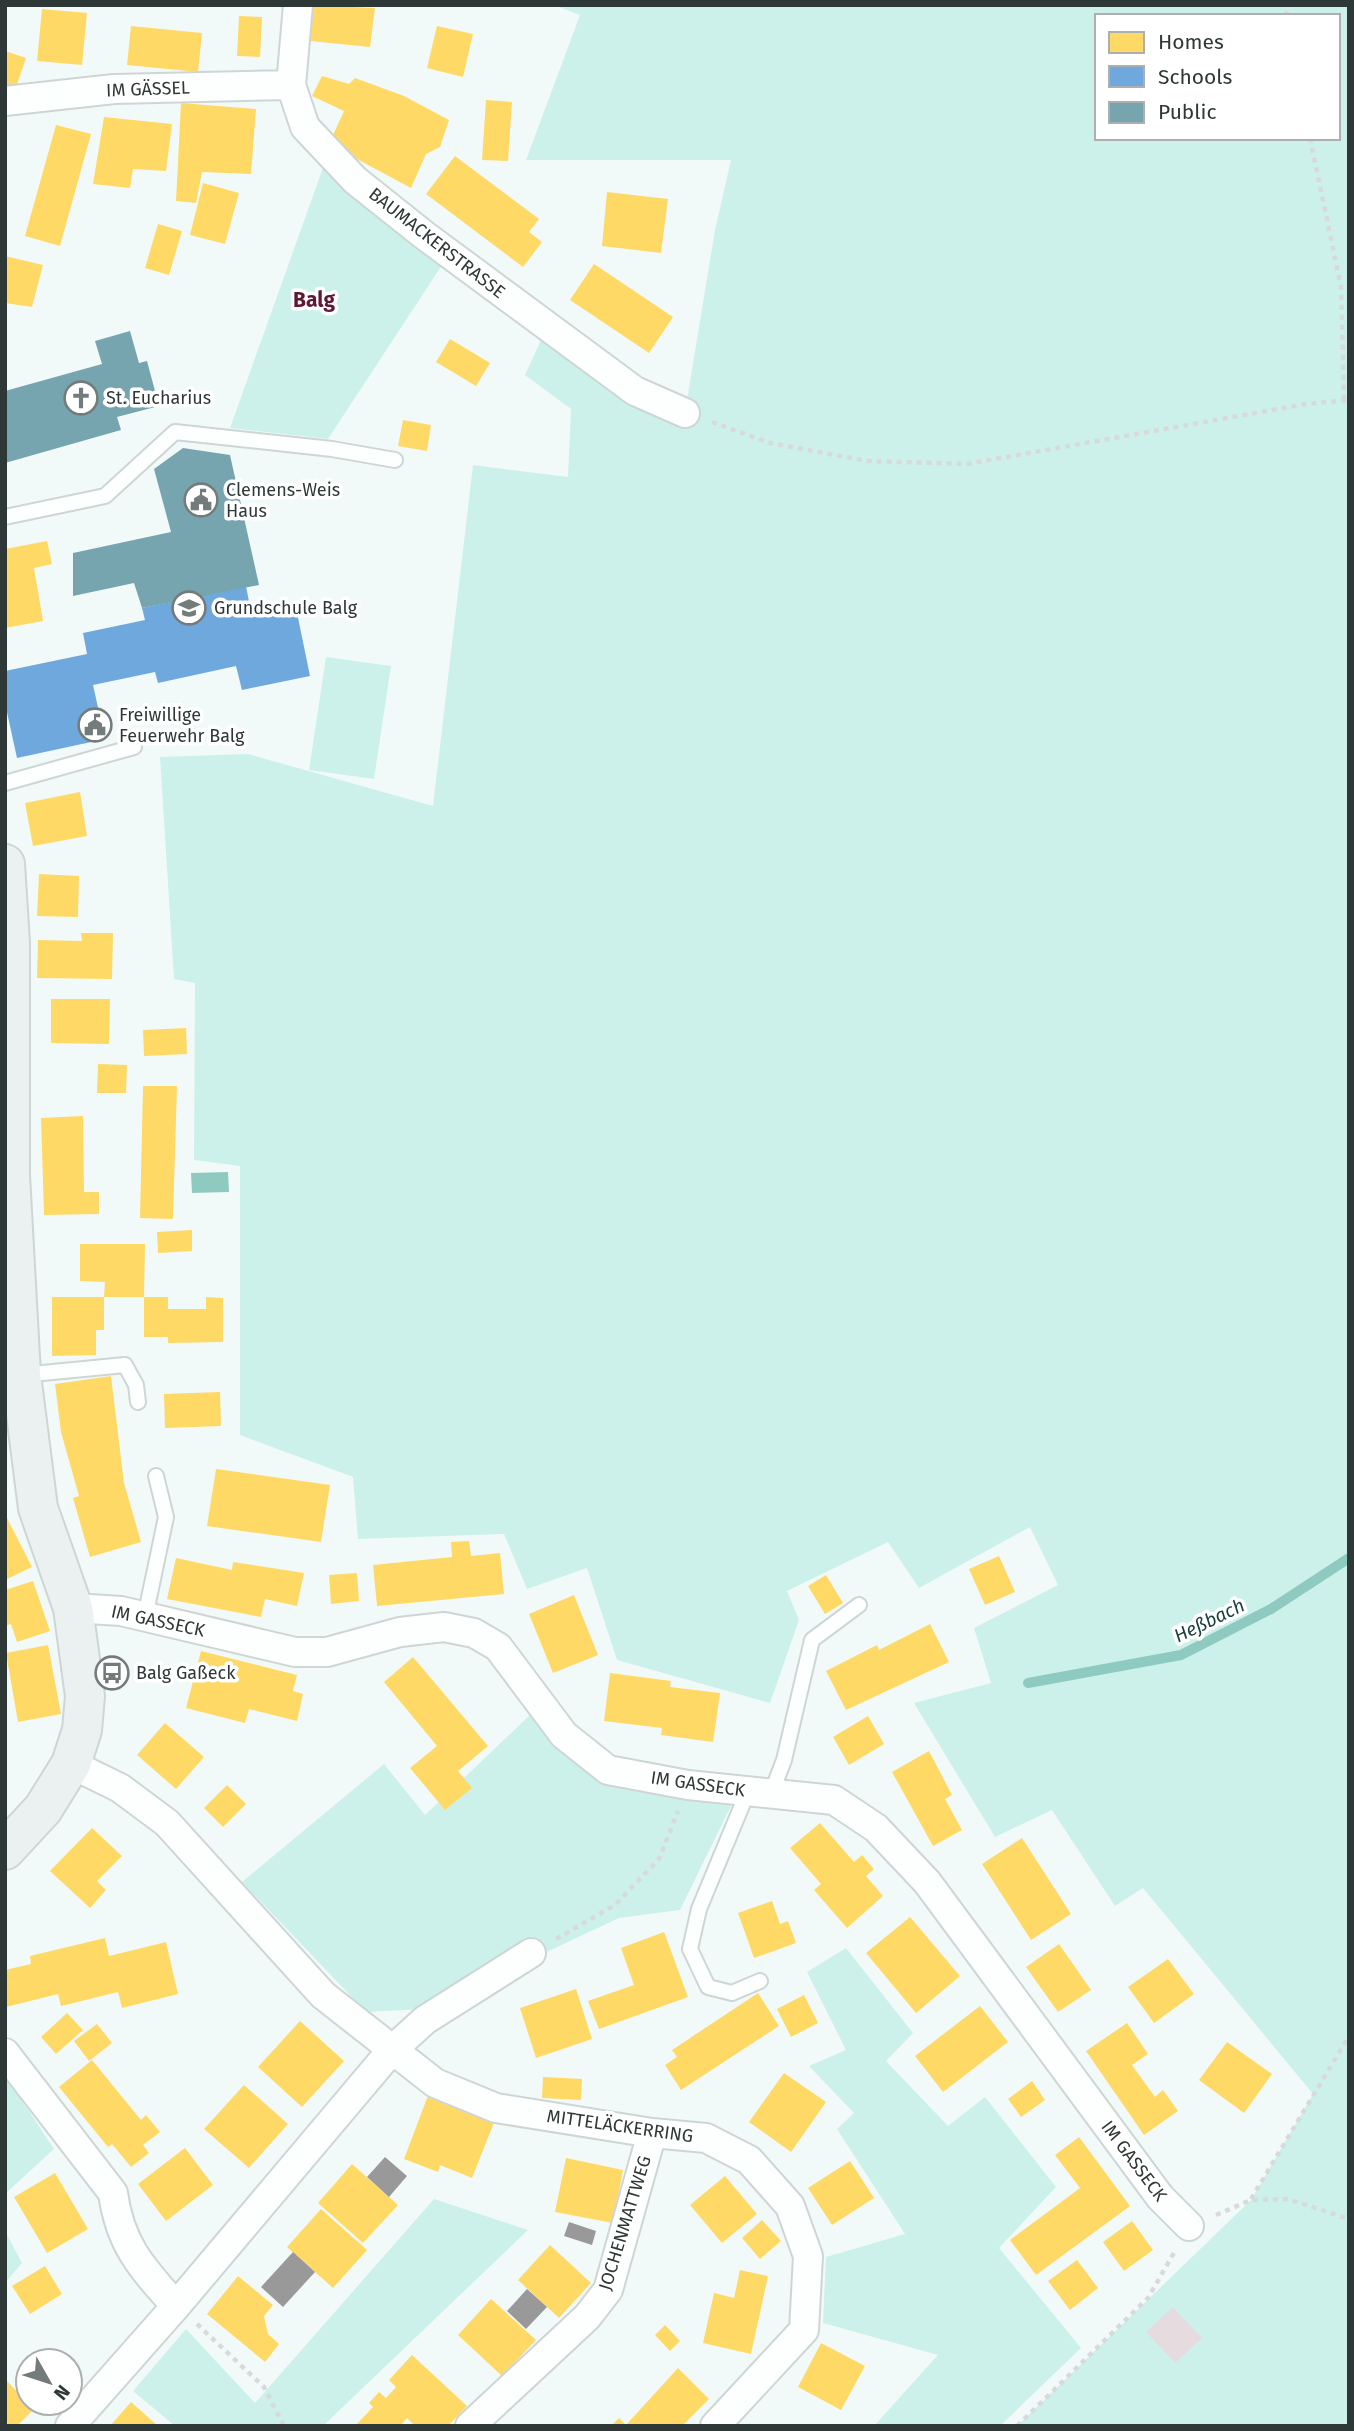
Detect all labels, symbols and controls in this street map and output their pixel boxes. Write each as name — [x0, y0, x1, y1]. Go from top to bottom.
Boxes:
legend — [1095, 14, 1340, 140]
text: Homes — [1158, 29, 1224, 55]
text: Schools — [1158, 64, 1232, 90]
street label: IM GÄSSEL — [106, 77, 190, 101]
text: Public — [1158, 99, 1216, 125]
street label: BAUMACKERSTRASSE — [364, 183, 510, 303]
district label: Balg — [293, 287, 335, 313]
church icon: St. Eucharius — [62, 379, 100, 417]
place label: St. Eucharius — [106, 387, 211, 409]
place label: Clemens-Weis Haus — [226, 479, 340, 522]
public building icon: Clemens-Weis Haus — [182, 481, 220, 519]
school or university icon: Grundschule Balg — [170, 589, 208, 627]
place label: Grundschule Balg — [214, 597, 358, 619]
place label: Freiwillige Feuerwehr Balg — [119, 704, 245, 747]
public building icon: Freiwillige Feuerwehr Balg — [76, 706, 114, 744]
water label: Heßbach — [1170, 1594, 1248, 1647]
street label: IM GASSECK — [109, 1600, 207, 1642]
bus stop icon: Balg Gaßeck — [93, 1654, 131, 1692]
place label: Balg Gaßeck — [136, 1662, 236, 1684]
street label: IM GASSECK — [649, 1766, 747, 1802]
street label: MITTELÄCKERRING — [545, 2105, 695, 2147]
street label: IM GASSECK — [1097, 2116, 1172, 2206]
street label: JOCHENMATTWEG — [594, 2153, 656, 2293]
north arrow — [14, 2347, 84, 2417]
text: N — [49, 2380, 75, 2405]

